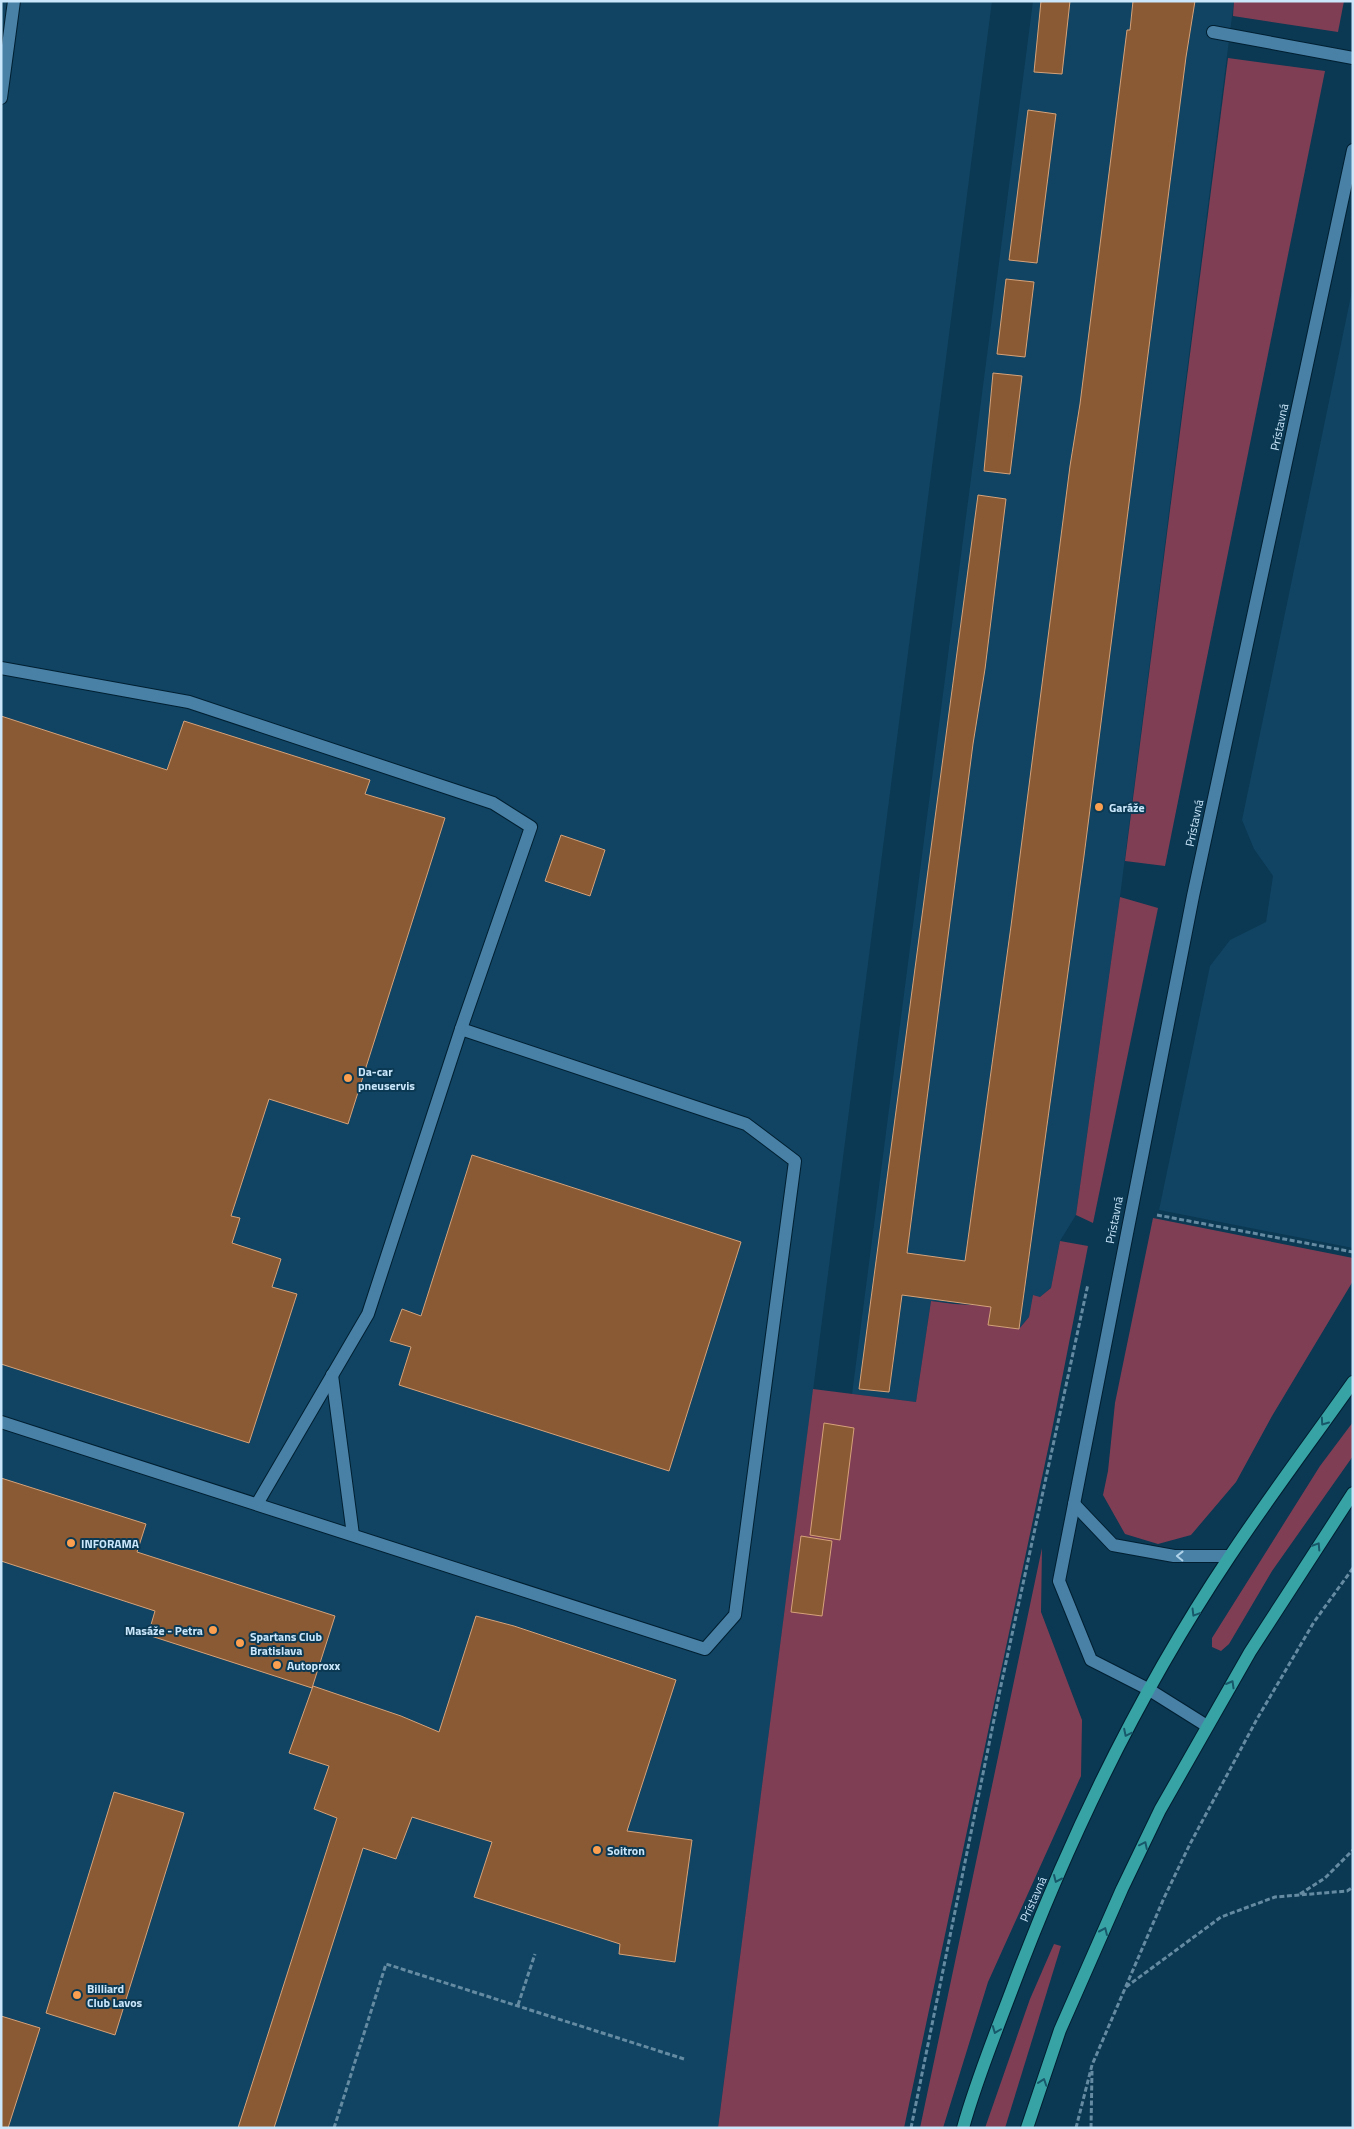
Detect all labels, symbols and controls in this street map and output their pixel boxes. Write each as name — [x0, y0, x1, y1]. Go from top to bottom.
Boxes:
street label: Prístavná — [1265, 402, 1293, 452]
place label: Garáže — [1109, 798, 1145, 817]
street label: Prístavná — [1180, 798, 1208, 848]
marker: Garáže — [1093, 801, 1105, 813]
place label: Da-car pneuservis — [358, 1062, 415, 1095]
marker: Da-car pneuservis — [342, 1072, 354, 1084]
street label: Prístavná — [1100, 1195, 1128, 1245]
one-way arrow — [1322, 1416, 1330, 1425]
place label: INFORAMA — [81, 1534, 140, 1553]
marker: INFORAMA — [65, 1537, 77, 1549]
one-way arrow — [1311, 1542, 1321, 1551]
one-way arrow — [1176, 1551, 1184, 1561]
one-way arrow — [1191, 1607, 1201, 1616]
place label: Masáže - Petra — [125, 1621, 203, 1640]
marker: Masáže - Petra — [207, 1624, 219, 1636]
place label: Spartans Club Bratislava — [250, 1627, 322, 1660]
marker: Spartans Club Bratislava — [234, 1637, 246, 1649]
place label: Autoproxx — [287, 1656, 341, 1675]
marker: Autoproxx — [271, 1659, 283, 1671]
one-way arrow — [1225, 1680, 1235, 1689]
one-way arrow — [1123, 1728, 1133, 1737]
place label: Soitron — [607, 1841, 645, 1860]
one-way arrow — [1137, 1841, 1148, 1850]
marker: Soitron — [591, 1844, 603, 1856]
street label: Prístavná — [1015, 1873, 1051, 1925]
one-way arrow — [1052, 1874, 1063, 1883]
one-way arrow — [1097, 1927, 1108, 1936]
place label: Billiard Club Lavos — [87, 1979, 143, 2012]
marker: Billiard Club Lavos — [71, 1989, 83, 2001]
one-way arrow — [992, 2025, 1003, 2034]
one-way arrow — [1037, 2078, 1047, 2086]

